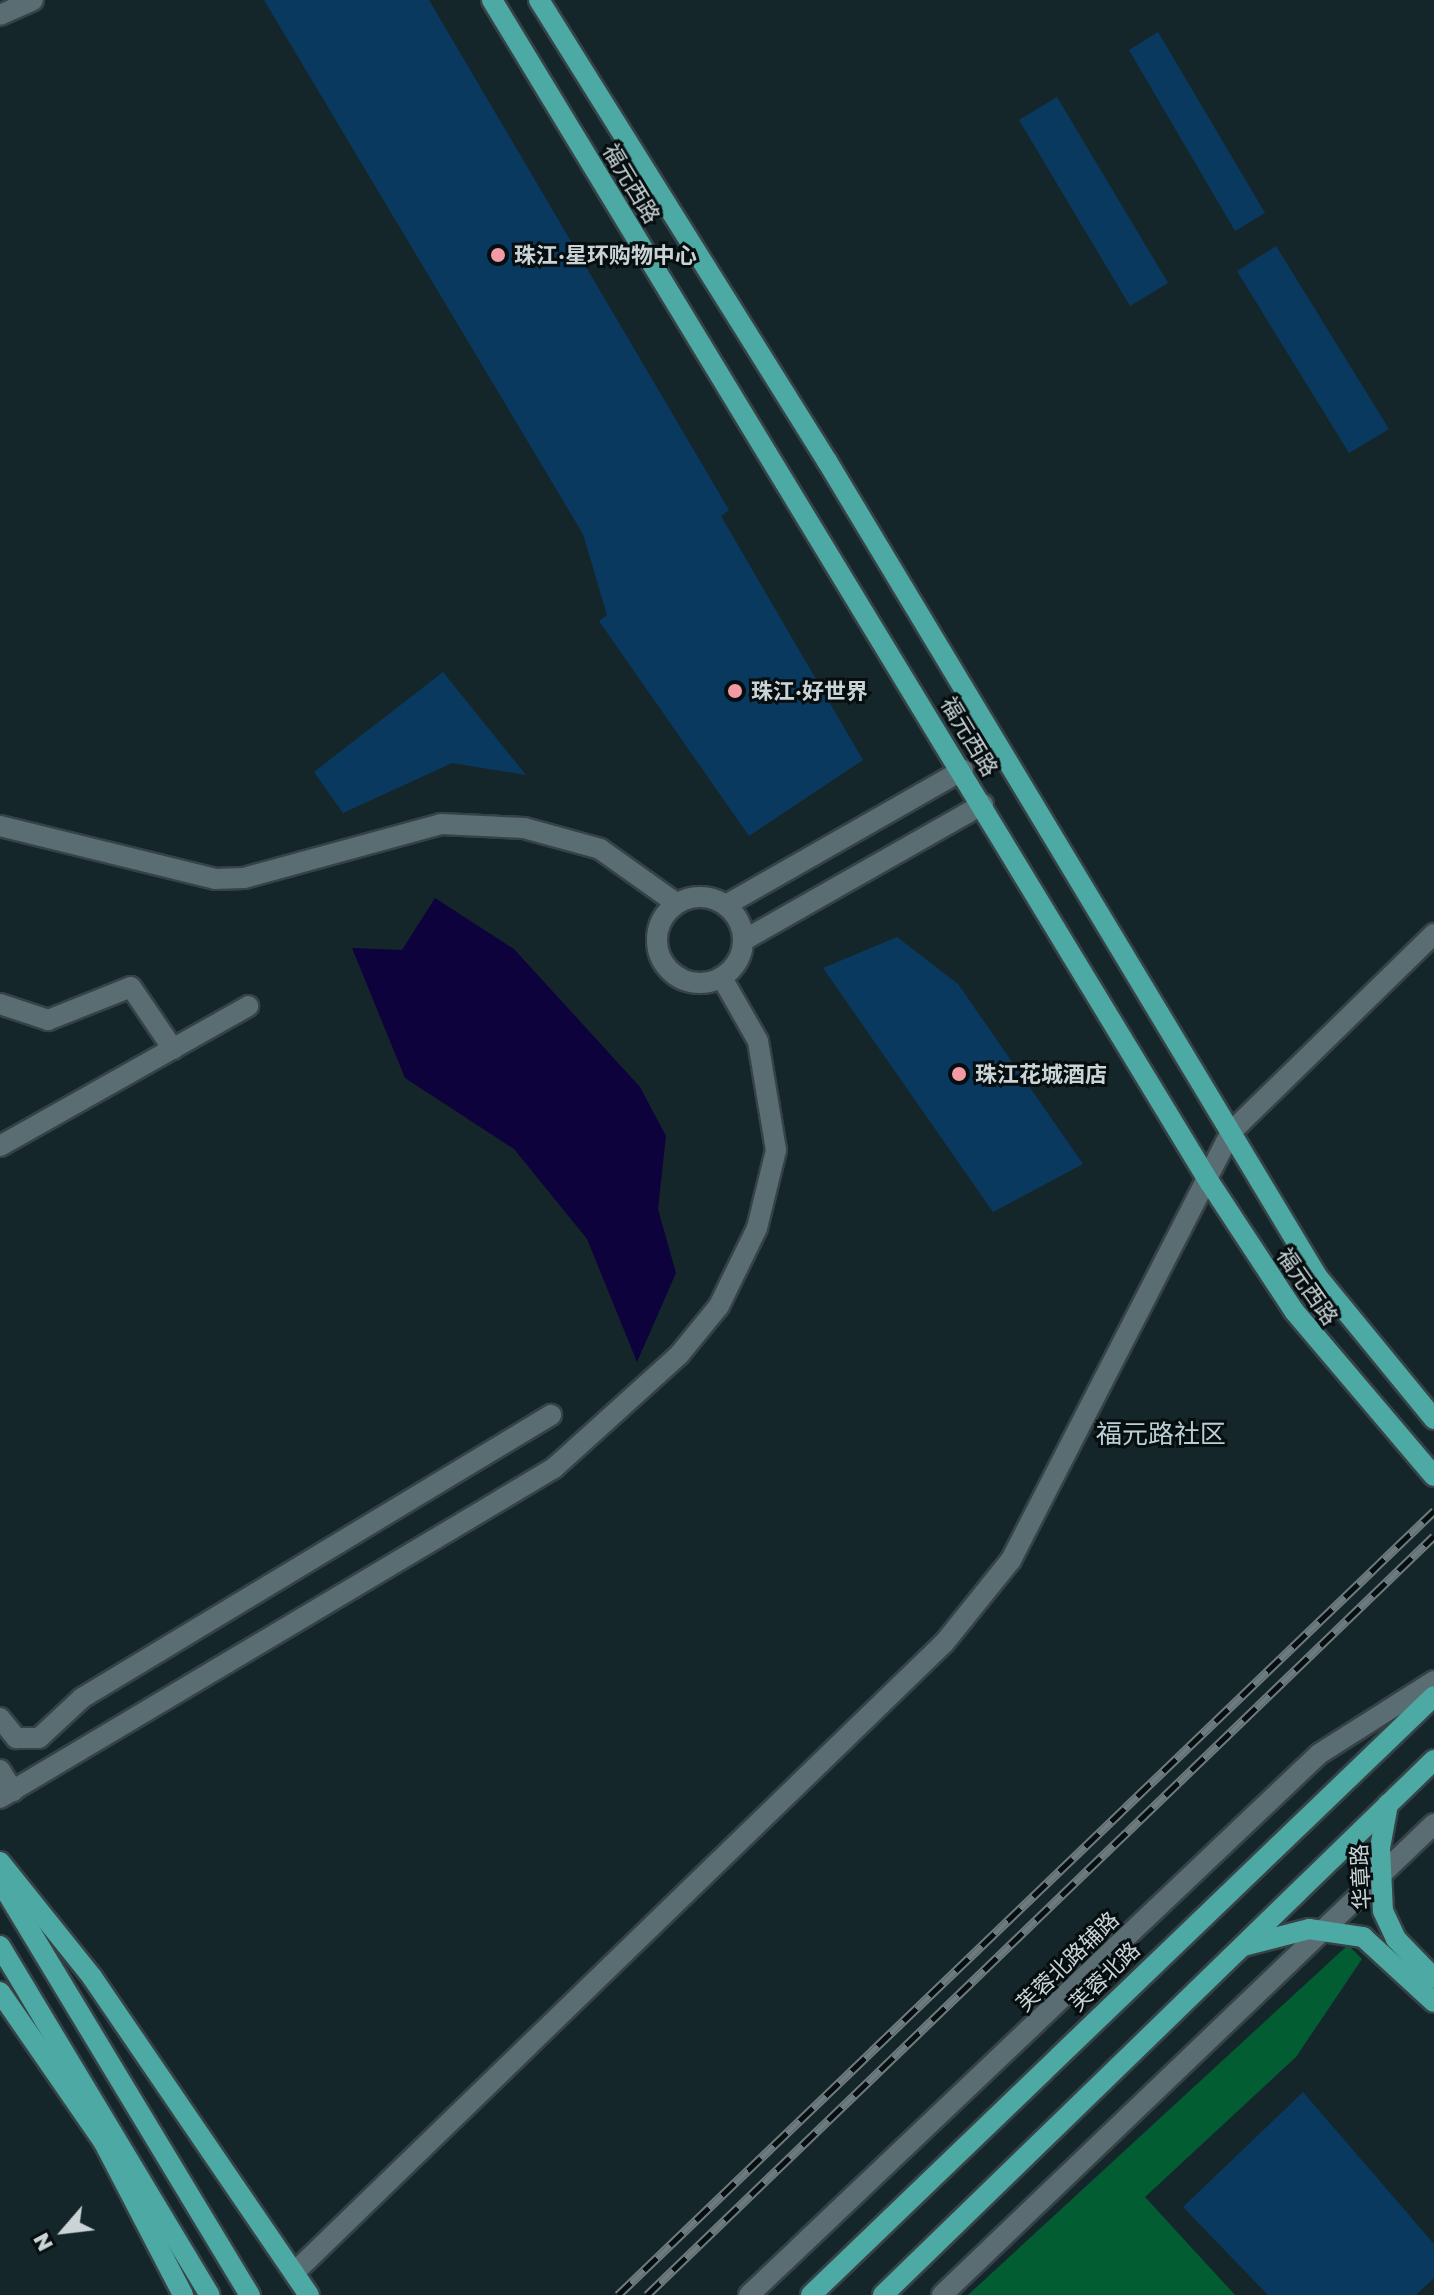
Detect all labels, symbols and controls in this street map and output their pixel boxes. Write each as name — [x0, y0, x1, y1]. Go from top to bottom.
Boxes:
street label: 福元西路 — [598, 138, 666, 228]
place label: 珠江·星环购物中心 — [514, 242, 697, 268]
marker: 珠江·星环购物中心 — [489, 246, 507, 264]
place label: 珠江·好世界 — [751, 678, 868, 704]
marker: 珠江·好世界 — [726, 682, 744, 700]
street label: 福元西路 — [936, 691, 1004, 781]
place label: 珠江花城酒店 — [975, 1061, 1107, 1087]
marker: 珠江花城酒店 — [950, 1065, 968, 1083]
street label: 福元西路 — [1272, 1242, 1344, 1330]
district label: 福元路社区 — [1096, 1418, 1226, 1450]
street label: 华章路 — [1345, 1843, 1375, 1911]
street label: 芙蓉北路辅路 — [1010, 1906, 1124, 2016]
street label: 芙蓉北路 — [1063, 1936, 1145, 2016]
north arrow — [24, 2191, 104, 2271]
text: N — [27, 2229, 58, 2256]

